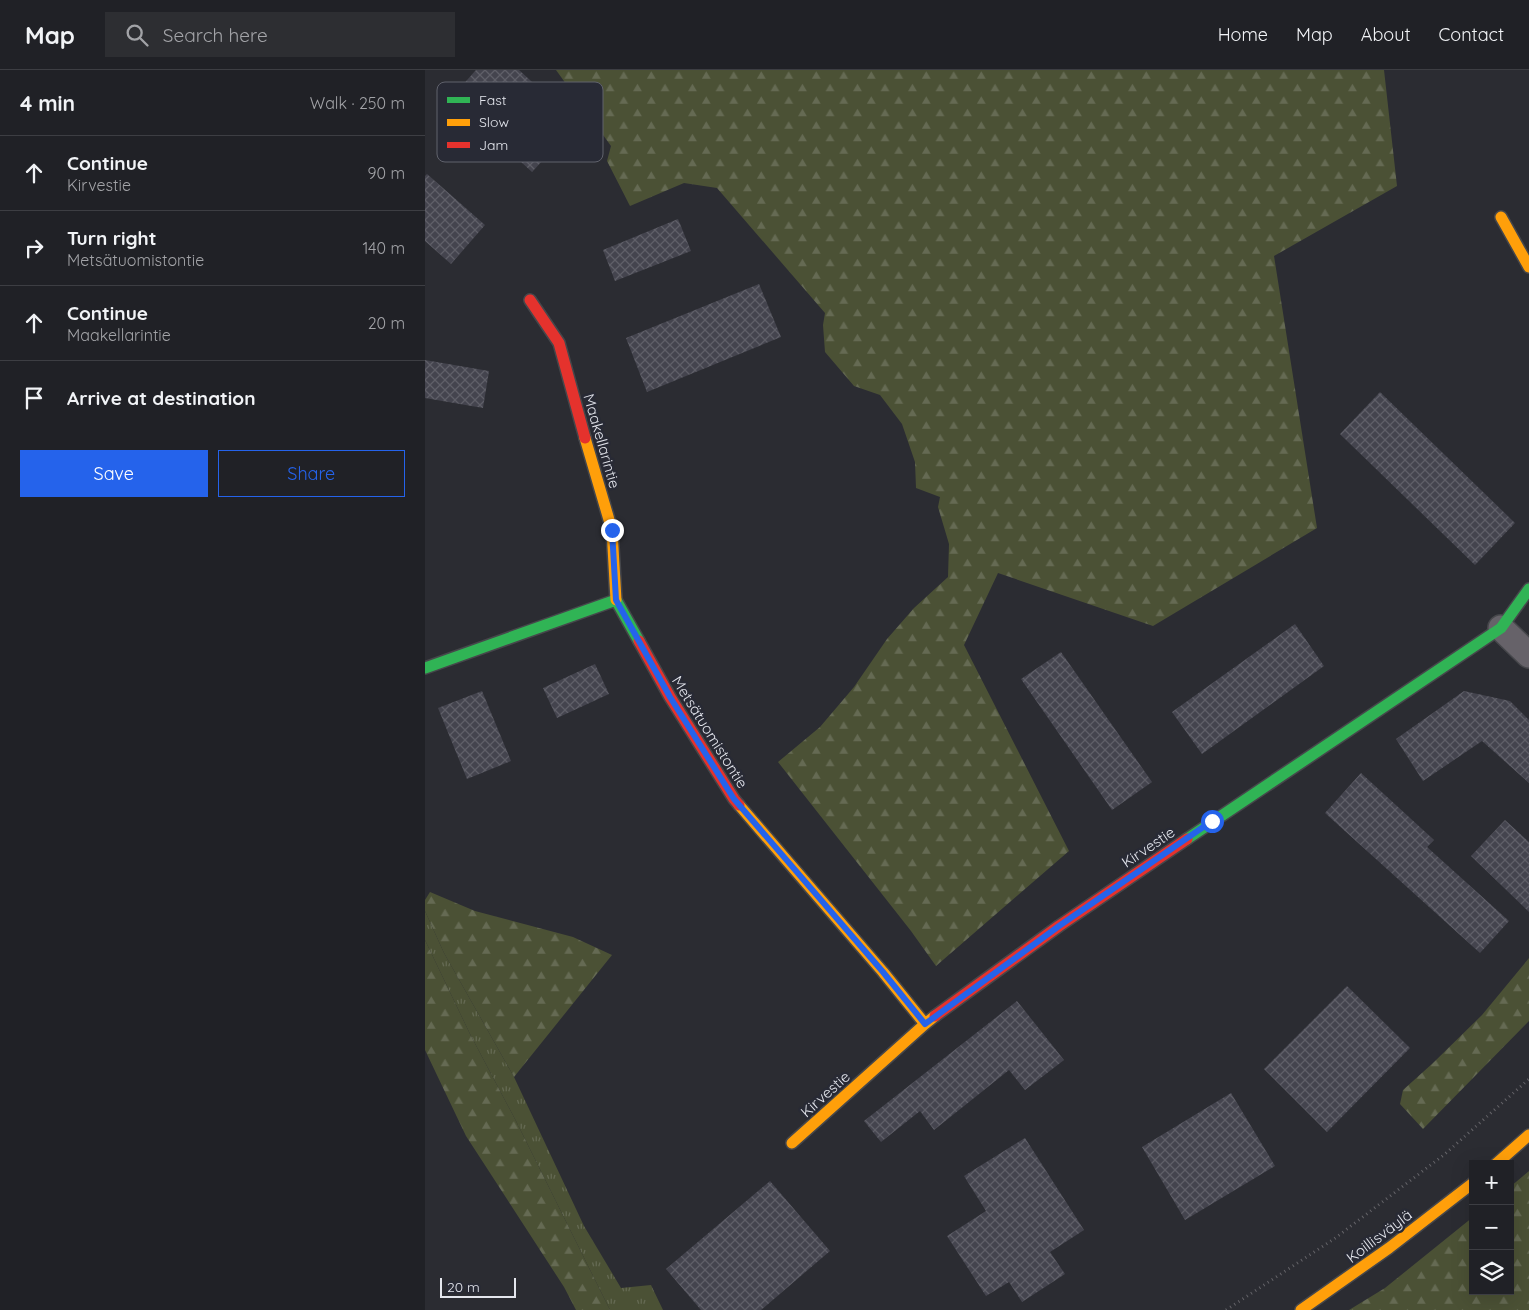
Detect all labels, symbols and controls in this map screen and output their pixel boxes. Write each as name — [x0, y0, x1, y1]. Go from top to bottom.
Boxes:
search box — [105, 12, 455, 57]
text: Map — [25, 20, 75, 50]
icon: search — [123, 21, 151, 49]
text: Search here — [163, 23, 268, 47]
text: Home — [1218, 23, 1268, 46]
text: Map — [1296, 23, 1333, 46]
text: About — [1361, 23, 1411, 46]
text: Contact — [1439, 23, 1504, 46]
legend — [437, 82, 603, 162]
text: 4 min — [20, 90, 75, 116]
text: Fast — [479, 91, 507, 109]
text: Walk · 250 m — [310, 93, 405, 113]
text: Slow — [479, 113, 509, 131]
text: Jam — [479, 136, 508, 154]
text: Continue — [67, 151, 148, 175]
icon: ahead — [20, 159, 48, 187]
text: 90 m — [368, 163, 405, 183]
text: Kirvestie — [67, 175, 131, 195]
text: Turn right — [67, 226, 156, 250]
icon: right — [20, 234, 48, 262]
text: 140 m — [362, 238, 405, 258]
text: Metsätuomistontie — [67, 250, 204, 270]
text: Continue — [67, 301, 148, 325]
icon: ahead — [20, 309, 48, 337]
text: 20 m — [368, 313, 405, 333]
text: Maakellarintie — [67, 325, 171, 345]
icon: arrive — [20, 384, 48, 412]
text: Arrive at destination — [67, 386, 256, 410]
street label: Maakellarintie — [579, 392, 625, 490]
button: Save — [20, 450, 208, 497]
button: Share — [218, 450, 405, 497]
route end — [601, 519, 624, 542]
street label: Metsätuomistontie — [668, 672, 752, 792]
route start — [1201, 810, 1224, 833]
street label: Kirvestie — [1118, 822, 1178, 872]
street label: Kirvestie — [796, 1067, 854, 1121]
map controls — [1469, 1160, 1514, 1295]
button: + — [1469, 1160, 1514, 1205]
street label: Koillisväylä — [1342, 1205, 1416, 1267]
button: − — [1469, 1205, 1514, 1250]
button: layers — [1469, 1250, 1514, 1295]
scale bar — [440, 1275, 516, 1298]
text: 20 m — [447, 1278, 480, 1296]

